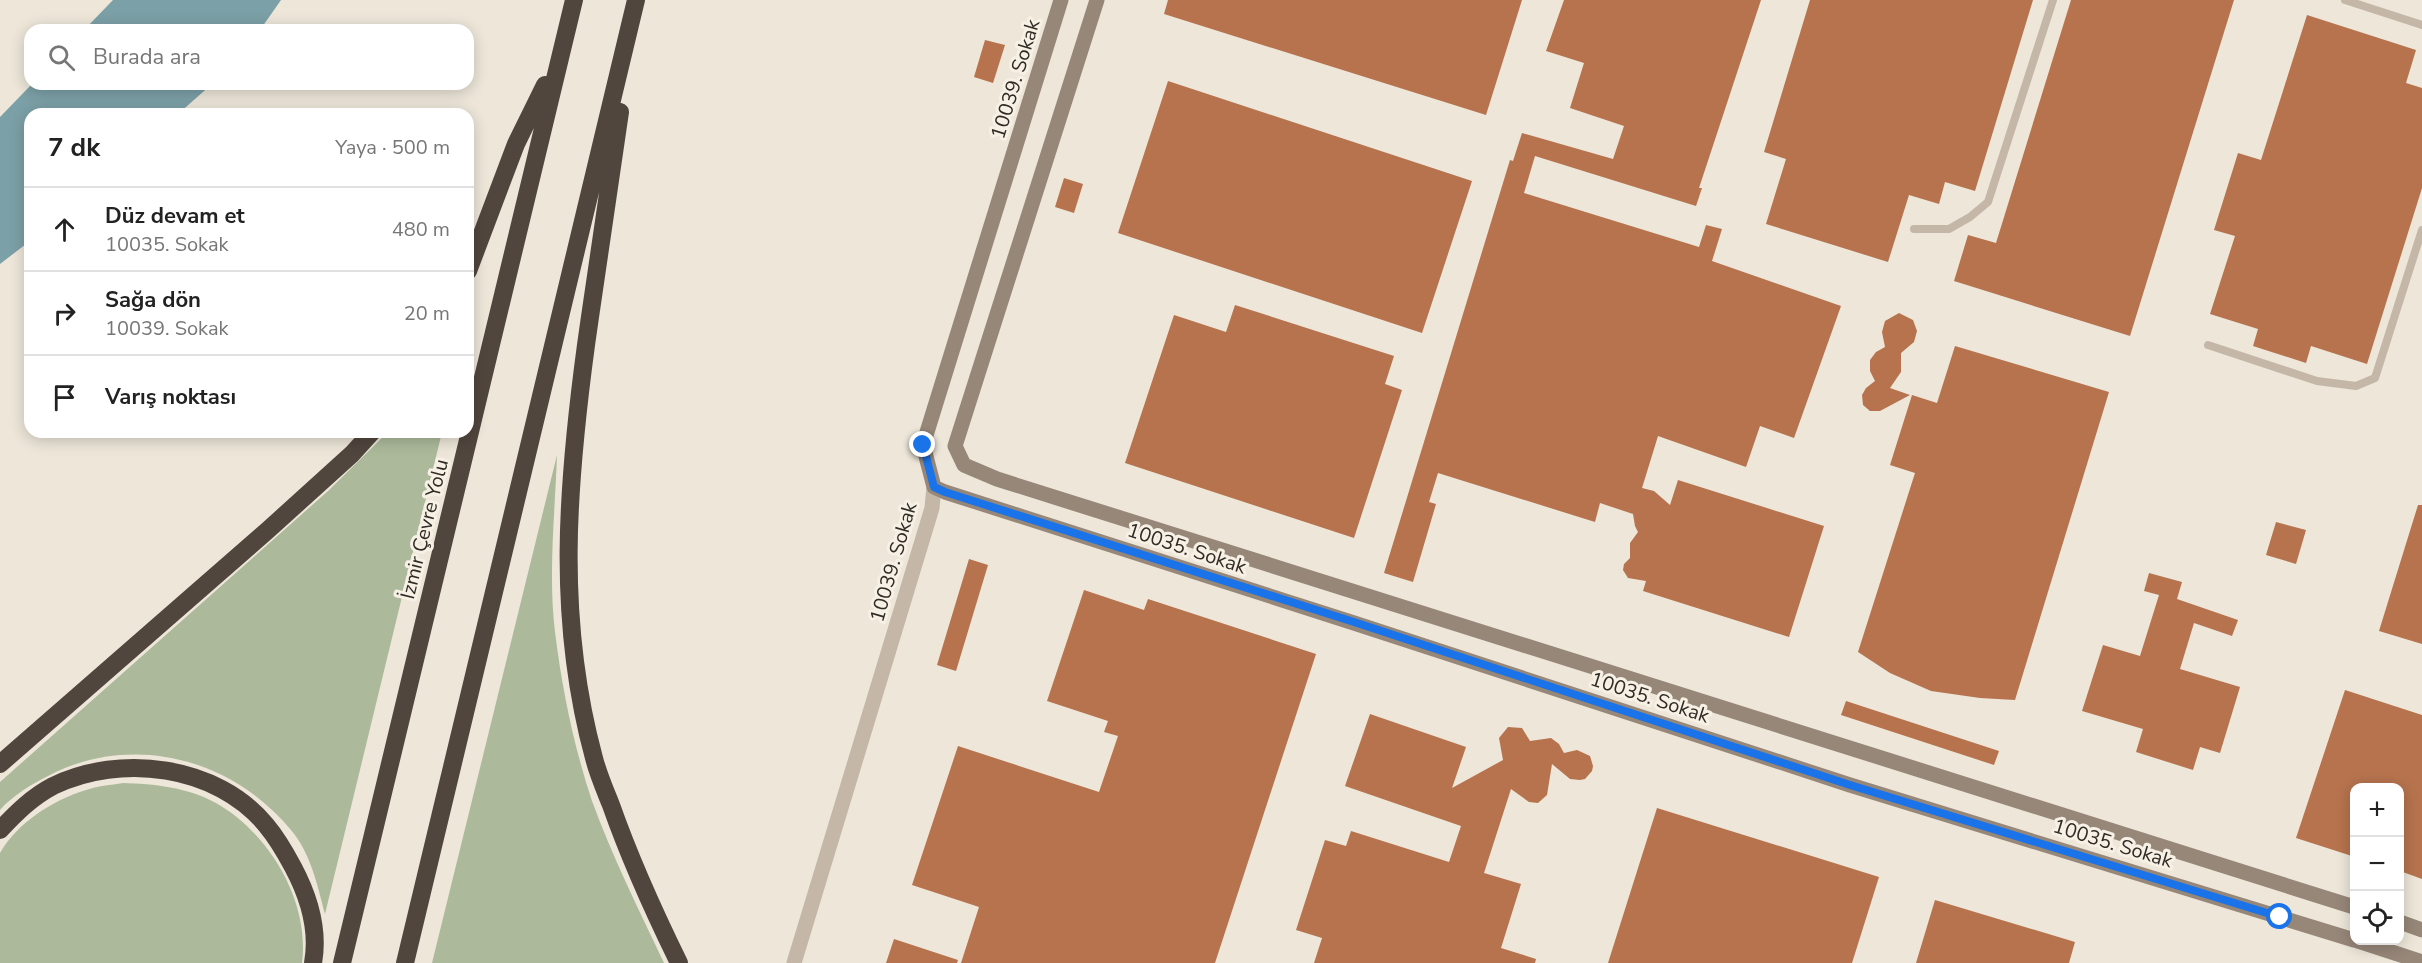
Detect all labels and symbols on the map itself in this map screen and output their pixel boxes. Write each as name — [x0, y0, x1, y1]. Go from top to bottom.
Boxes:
street label: 10039. Sokak — [984, 15, 1047, 142]
route end — [909, 431, 935, 457]
street label: İzmir Çevre Yolu — [394, 456, 455, 602]
street label: 10039. Sokak — [863, 498, 924, 625]
street label: 10035. Sokak — [1124, 517, 1251, 581]
street label: 10035. Sokak — [1587, 666, 1714, 730]
street label: 10035. Sokak — [2050, 812, 2177, 875]
route start — [2266, 903, 2292, 929]

